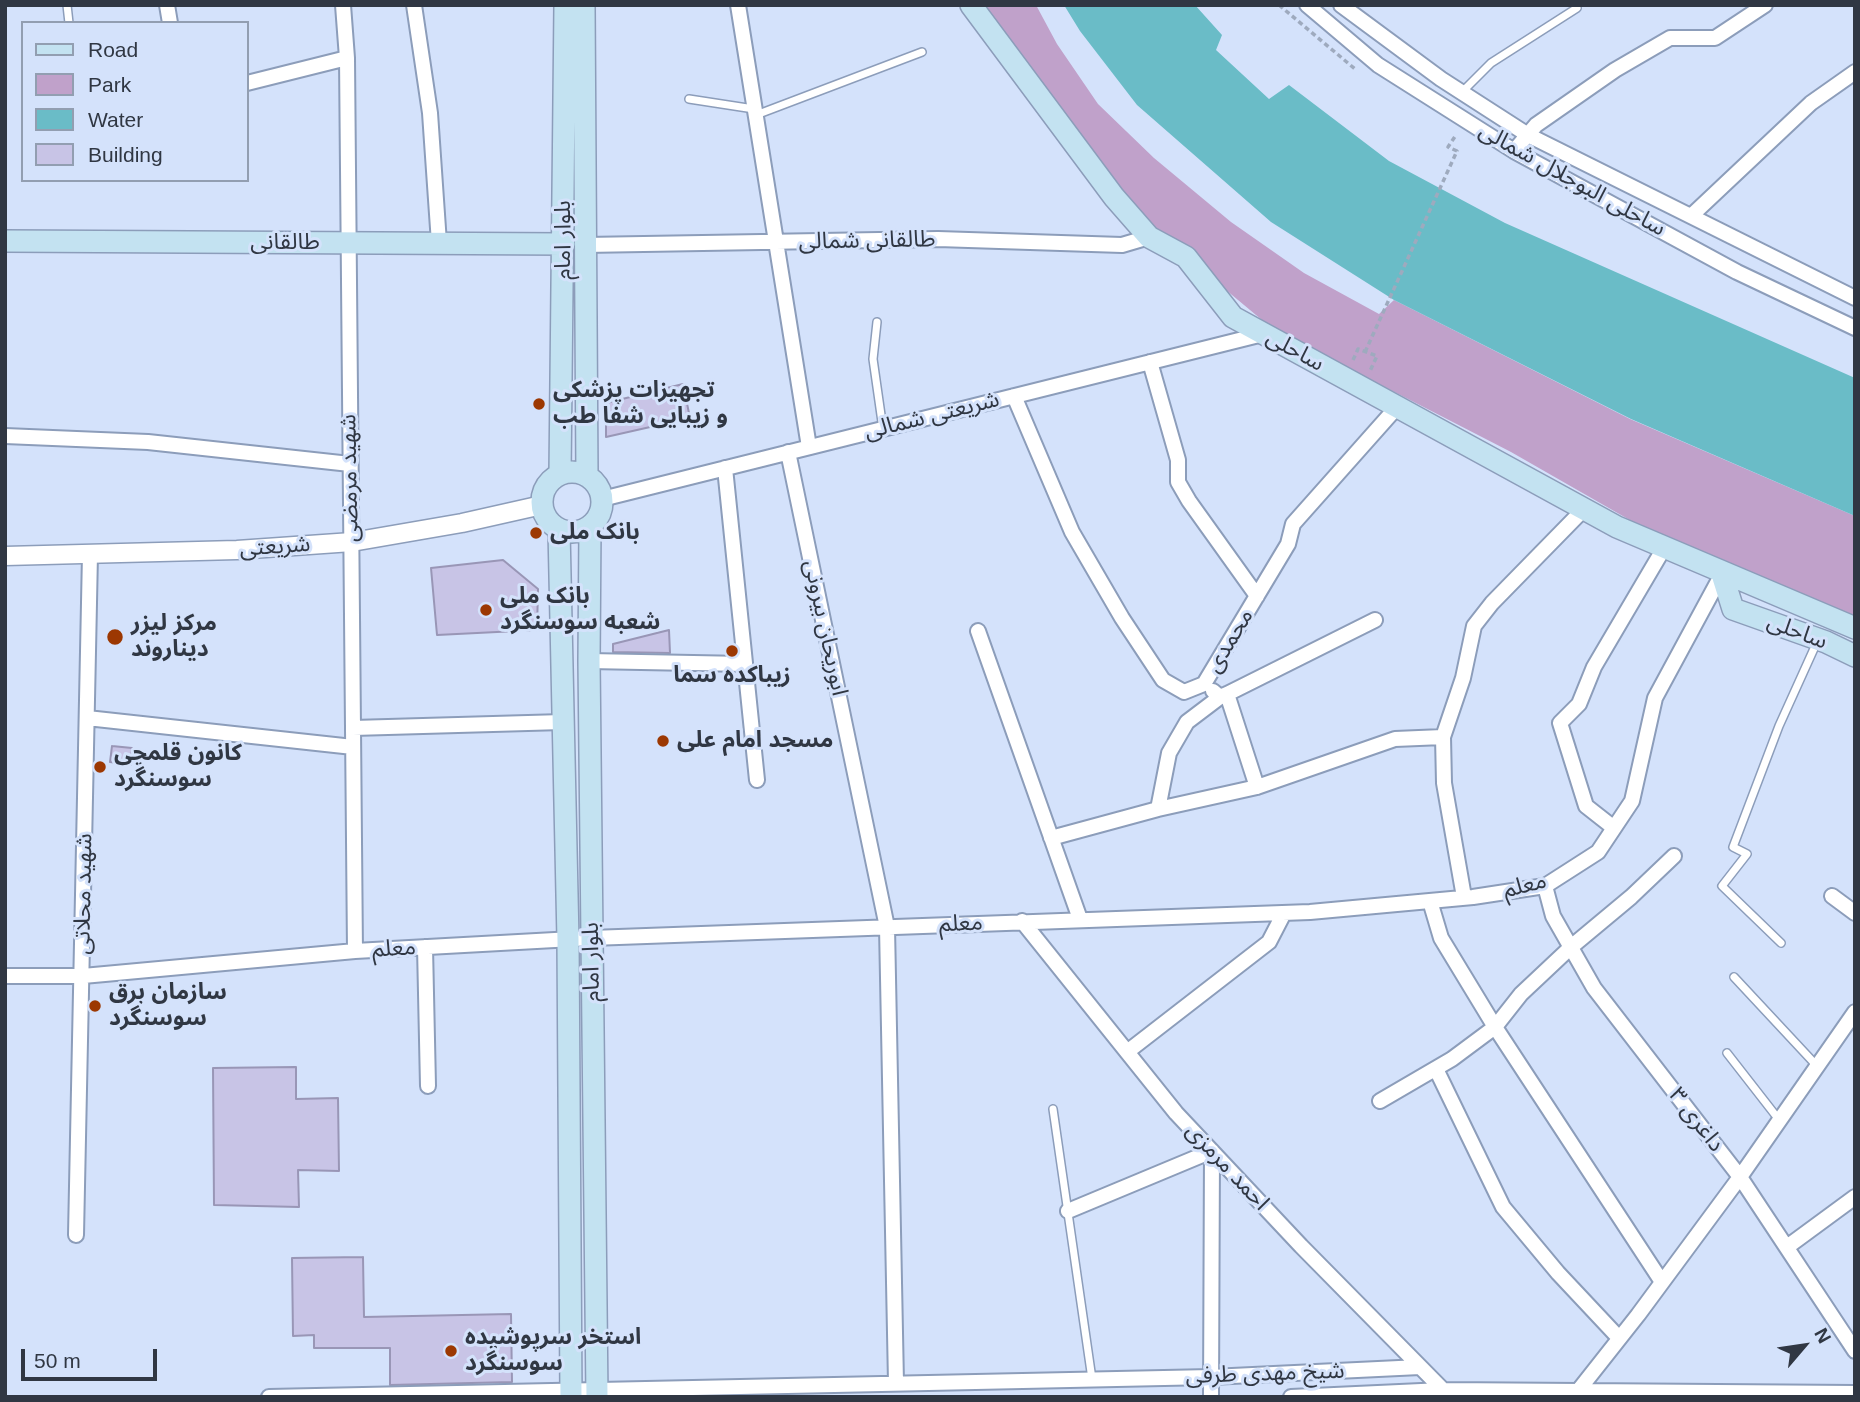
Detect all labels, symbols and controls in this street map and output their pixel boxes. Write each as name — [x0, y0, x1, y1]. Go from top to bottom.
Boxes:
legend — [21, 21, 248, 182]
text: Road — [88, 38, 138, 61]
text: Park — [88, 73, 131, 96]
text: Water — [88, 108, 143, 131]
street label: ساحلی البوجلال شمالی — [1474, 117, 1670, 243]
text: Building — [88, 143, 163, 166]
street label: بلوار امام — [550, 200, 578, 280]
street label: طالقانی شمالی — [798, 226, 936, 256]
street label: طالقانی — [250, 229, 320, 257]
street label: ساحلی — [1261, 324, 1329, 378]
place label: تجهیزات پزشکی و زیبایی شفا طب — [553, 377, 728, 431]
street label: شریعتی شمالی — [862, 386, 1002, 446]
marker: تجهیزات پزشکی و زیبایی شفا طب — [531, 396, 547, 412]
street label: شهید مرمضی — [335, 414, 365, 542]
place label: بانک ملی — [550, 519, 640, 547]
marker: بانک ملی — [528, 525, 544, 541]
street label: شریعتی — [239, 531, 311, 563]
street label: ابوریحان بیرونی — [797, 558, 853, 698]
place label: بانک ملی شعبه سوسنگرد — [500, 583, 660, 637]
marker: بانک ملی شعبه سوسنگرد — [478, 602, 494, 618]
street label: محمدی — [1200, 604, 1260, 678]
street label: ساحلی — [1763, 608, 1831, 656]
place label: مرکز لیزر دیناروند — [131, 610, 217, 664]
marker: مرکز لیزر دیناروند — [105, 627, 125, 647]
marker: زیباکده سما — [724, 643, 740, 659]
place label: زیباکده سما — [673, 662, 791, 690]
place label: مسجد امام علی — [677, 727, 833, 755]
marker: مسجد امام علی — [655, 733, 671, 749]
place label: کانون قلمچی سوسنگرد — [114, 740, 242, 794]
marker: کانون قلمچی سوسنگرد — [92, 759, 108, 775]
street label: شهید محلاتی — [69, 833, 99, 955]
street label: معلم — [1500, 867, 1550, 905]
street label: معلم — [939, 909, 983, 939]
street label: بلوار امام — [578, 922, 606, 1002]
street label: معلم — [371, 934, 417, 964]
place label: سازمان برق سوسنگرد — [109, 979, 227, 1033]
marker: سازمان برق سوسنگرد — [87, 998, 103, 1014]
street label: داغری ۳ — [1662, 1082, 1730, 1158]
street label: احمد مرمزی — [1179, 1117, 1275, 1217]
north arrow — [1769, 1311, 1839, 1381]
place label: استخر سرپوشیده سوسنگرد — [465, 1324, 641, 1378]
text: N — [1810, 1324, 1835, 1347]
scale bar — [24, 1336, 161, 1380]
marker: استخر سرپوشیده سوسنگرد — [443, 1343, 459, 1359]
text: 50 m — [34, 1349, 81, 1372]
street label: شیخ مهدی طرفی — [1185, 1357, 1345, 1391]

